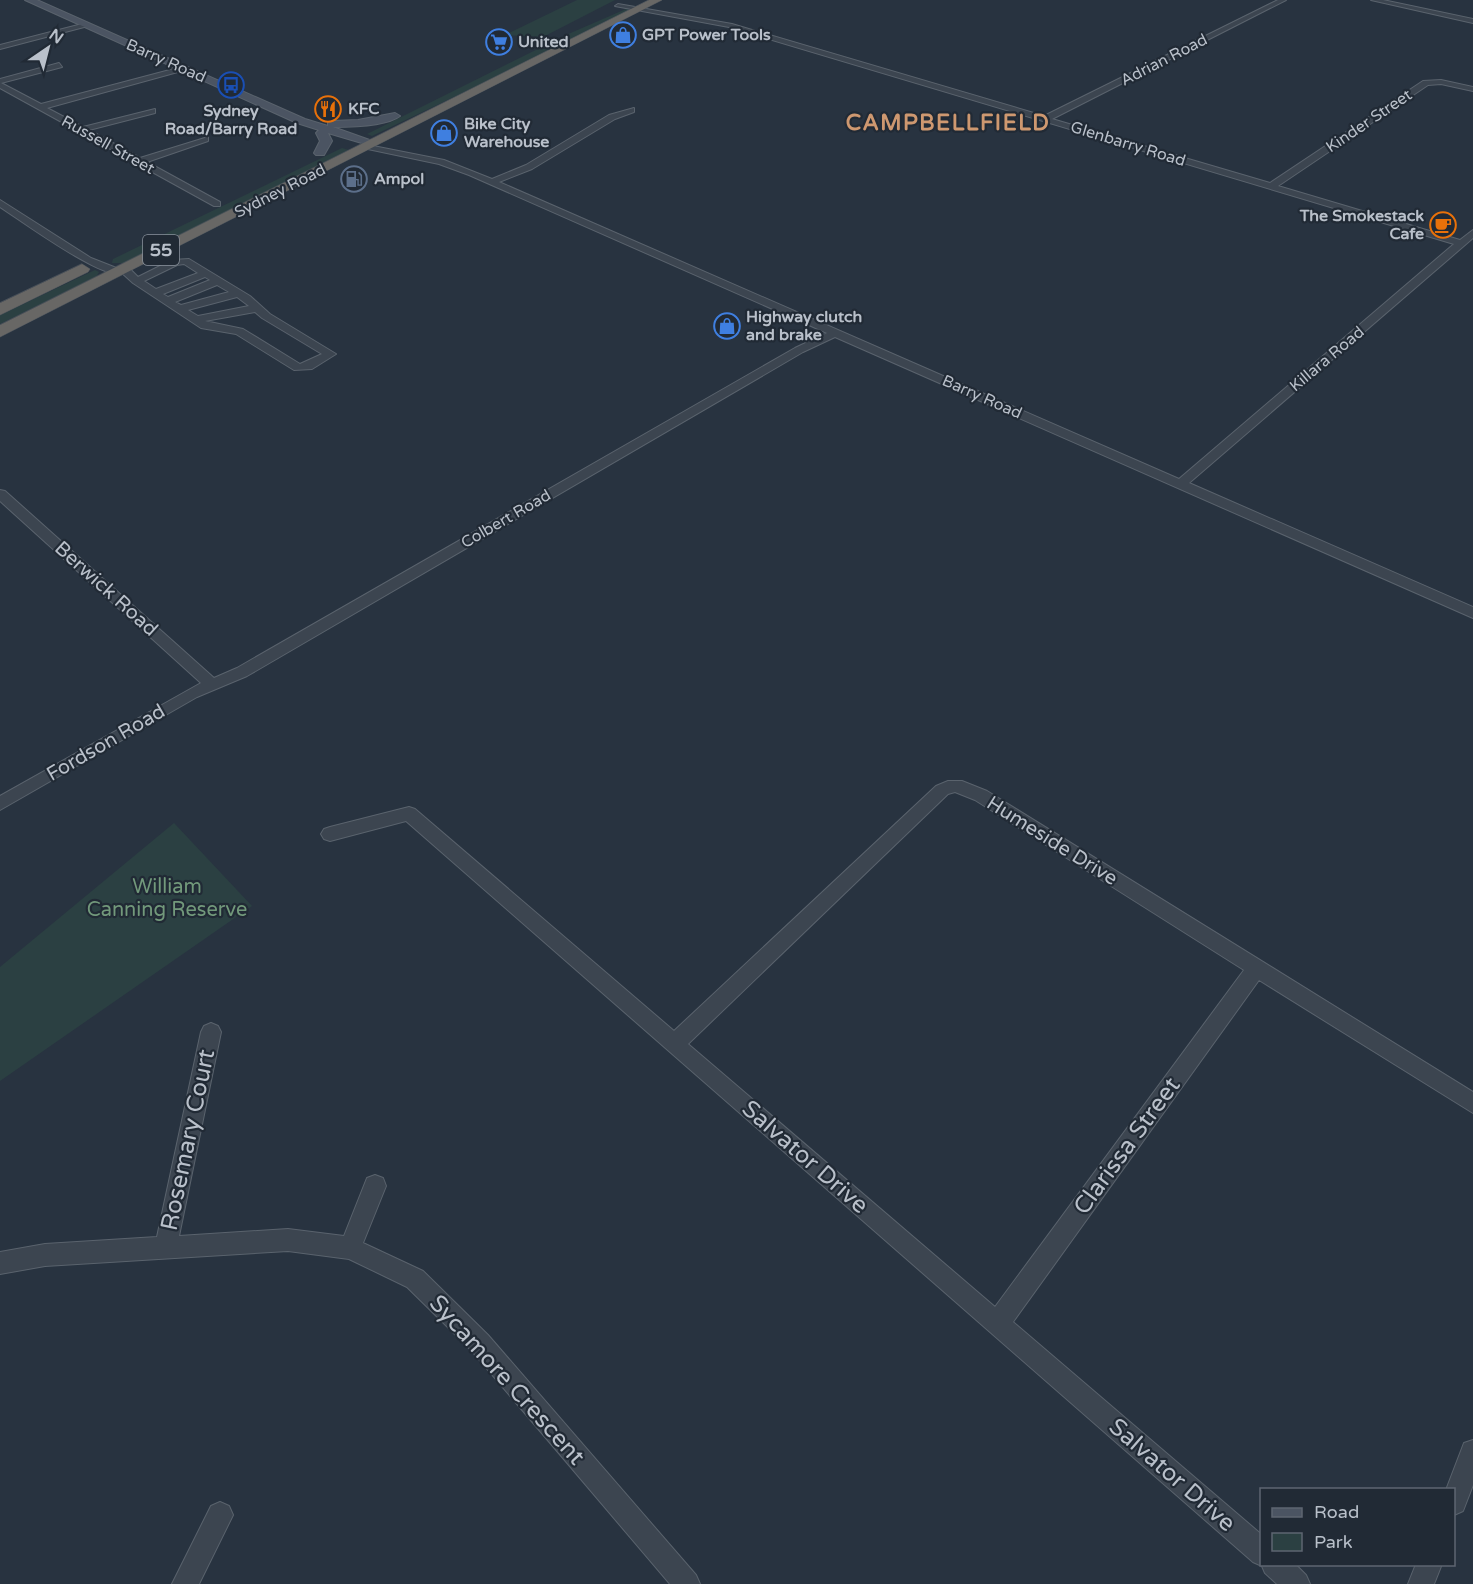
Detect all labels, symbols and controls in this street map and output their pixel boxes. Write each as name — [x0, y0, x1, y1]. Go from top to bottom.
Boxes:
north arrow — [18, 18, 78, 78]
shop icon: GPT Power Tools — [608, 20, 638, 50]
text: N — [45, 25, 67, 48]
place label: GPT Power Tools — [642, 25, 771, 45]
supermarket icon: United — [484, 27, 514, 57]
street label: Adrian Road — [1117, 30, 1211, 90]
place label: United — [518, 32, 569, 52]
street label: Barry Road — [123, 35, 209, 87]
bus stop icon: Sydney Road/Barry Road — [216, 70, 246, 100]
street label: Kinder Street — [1322, 85, 1416, 157]
restaurant icon: KFC — [313, 94, 343, 124]
place label: KFC — [348, 99, 379, 119]
place label: Sydney Road/Barry Road — [165, 101, 297, 139]
district label: CAMPBELLFIELD — [846, 110, 1050, 136]
street label: Russell Street — [58, 111, 158, 179]
place label: Bike City Warehouse — [464, 114, 549, 152]
street label: Glenbarry Road — [1068, 117, 1188, 171]
shop icon: Bike City Warehouse — [429, 118, 459, 148]
street label: Sydney Road — [231, 159, 329, 223]
fuel station icon: Ampol — [339, 164, 369, 194]
place label: Ampol — [374, 169, 424, 189]
place label: The Smokestack Cafe — [1299, 206, 1424, 244]
cafe icon: The Smokestack Cafe — [1428, 210, 1458, 240]
road number: 55 — [143, 235, 179, 265]
place label: Highway clutch and brake — [746, 307, 862, 345]
shop icon: Highway clutch and brake — [712, 311, 742, 341]
street label: Killara Road — [1286, 322, 1368, 396]
street label: Barry Road — [939, 371, 1025, 423]
street label: Colbert Road — [458, 485, 554, 553]
street label: Berwick Road — [49, 536, 163, 642]
street label: Fordson Road — [42, 699, 170, 787]
street label: Humeside Drive — [982, 791, 1122, 891]
park label: William Canning Reserve — [87, 875, 247, 922]
street label: Rosemary Court — [155, 1047, 221, 1233]
street label: Clarissa Street — [1067, 1072, 1187, 1220]
street label: Salvator Drive — [736, 1094, 874, 1220]
street label: Sycamore Crescent — [423, 1289, 591, 1471]
street label: Salvator Drive — [1103, 1412, 1241, 1538]
legend — [1260, 1488, 1455, 1566]
text: Road — [1314, 1501, 1359, 1523]
text: Park — [1314, 1531, 1353, 1553]

